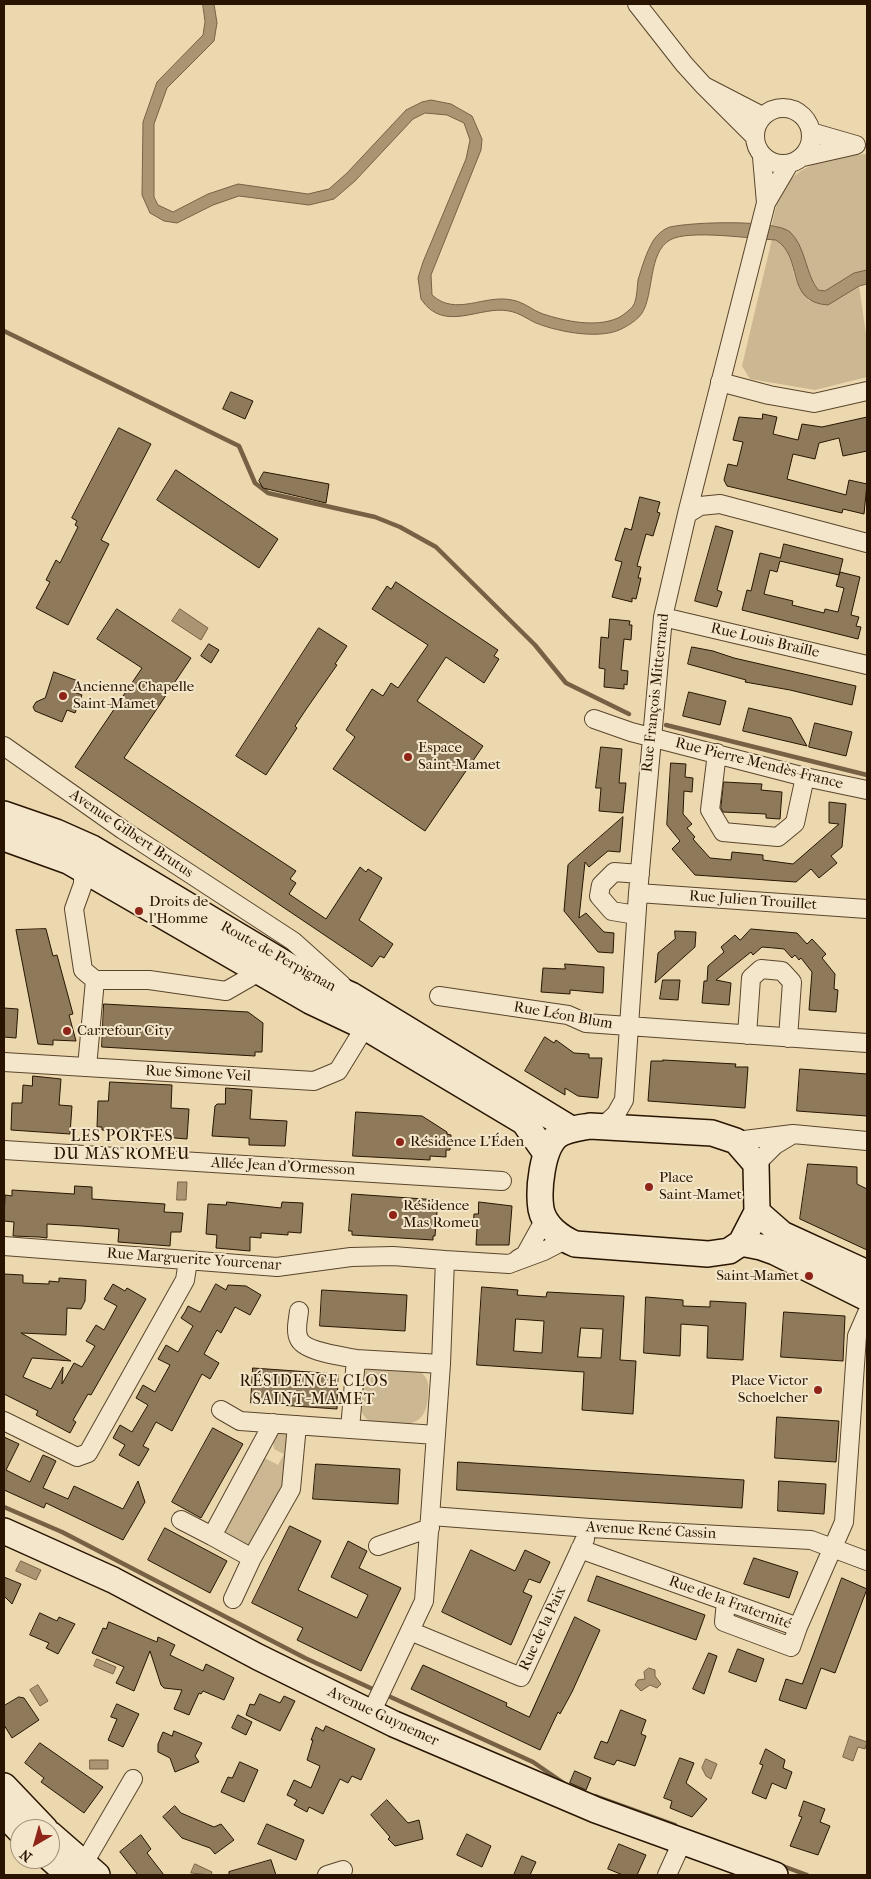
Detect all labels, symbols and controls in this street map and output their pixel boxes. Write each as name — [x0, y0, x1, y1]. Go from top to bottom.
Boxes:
street label: Rue François Mitterrand — [639, 613, 673, 773]
street label: Rue Louis Braille — [709, 620, 821, 662]
place label: Ancienne Chapelle Saint-Mamet — [73, 678, 194, 713]
marker: Ancienne Chapelle Saint-Mamet — [57, 690, 69, 702]
street label: Rue Pierre Mendès-France — [673, 734, 845, 794]
place label: Espace Saint-Mamet — [418, 739, 501, 774]
marker: Espace Saint-Mamet — [402, 751, 414, 763]
street label: Avenue Gilbert Brutus — [66, 786, 196, 882]
street label: Rue Julien Trouillet — [688, 888, 818, 914]
place label: Droits de l'Homme — [149, 893, 208, 928]
marker: Droits de l'Homme — [133, 905, 145, 917]
street label: Route de Perpignan — [217, 918, 339, 996]
street label: Rue Léon Blum — [512, 998, 614, 1034]
place label: Carrefour City — [77, 1022, 172, 1040]
marker: Carrefour City — [61, 1025, 73, 1037]
street label: Rue Simone Veil — [145, 1062, 251, 1086]
district label: LES PORTES DU MAS ROMEU — [52, 1127, 192, 1165]
place label: Résidence L'Éden — [410, 1133, 524, 1151]
marker: Résidence L'Éden — [394, 1136, 406, 1148]
street label: Allée Jean d'Ormesson — [210, 1154, 356, 1180]
place label: Place Saint-Mamet — [659, 1169, 742, 1204]
marker: Place Saint-Mamet — [643, 1181, 655, 1193]
place label: Résidence Mas Romeu — [403, 1197, 479, 1232]
marker: Résidence Mas Romeu — [387, 1209, 399, 1221]
street label: Rue Marguerite Yourcenar — [106, 1245, 282, 1275]
place label: Saint-Mamet — [716, 1267, 799, 1285]
marker: Saint-Mamet — [803, 1270, 815, 1282]
district label: RÉSIDENCE CLOS SAINT-MAMET — [238, 1372, 390, 1410]
place label: Place Victor Schoelcher — [731, 1372, 808, 1407]
marker: Place Victor Schoelcher — [812, 1384, 824, 1396]
street label: Avenue René Cassin — [585, 1519, 717, 1543]
street label: Rue de la Fraternité — [666, 1572, 794, 1634]
street label: Rue de la Paix — [516, 1584, 570, 1674]
street label: Avenue Guynemer — [324, 1683, 442, 1751]
north arrow — [10, 1819, 60, 1869]
text: N — [17, 1845, 35, 1865]

